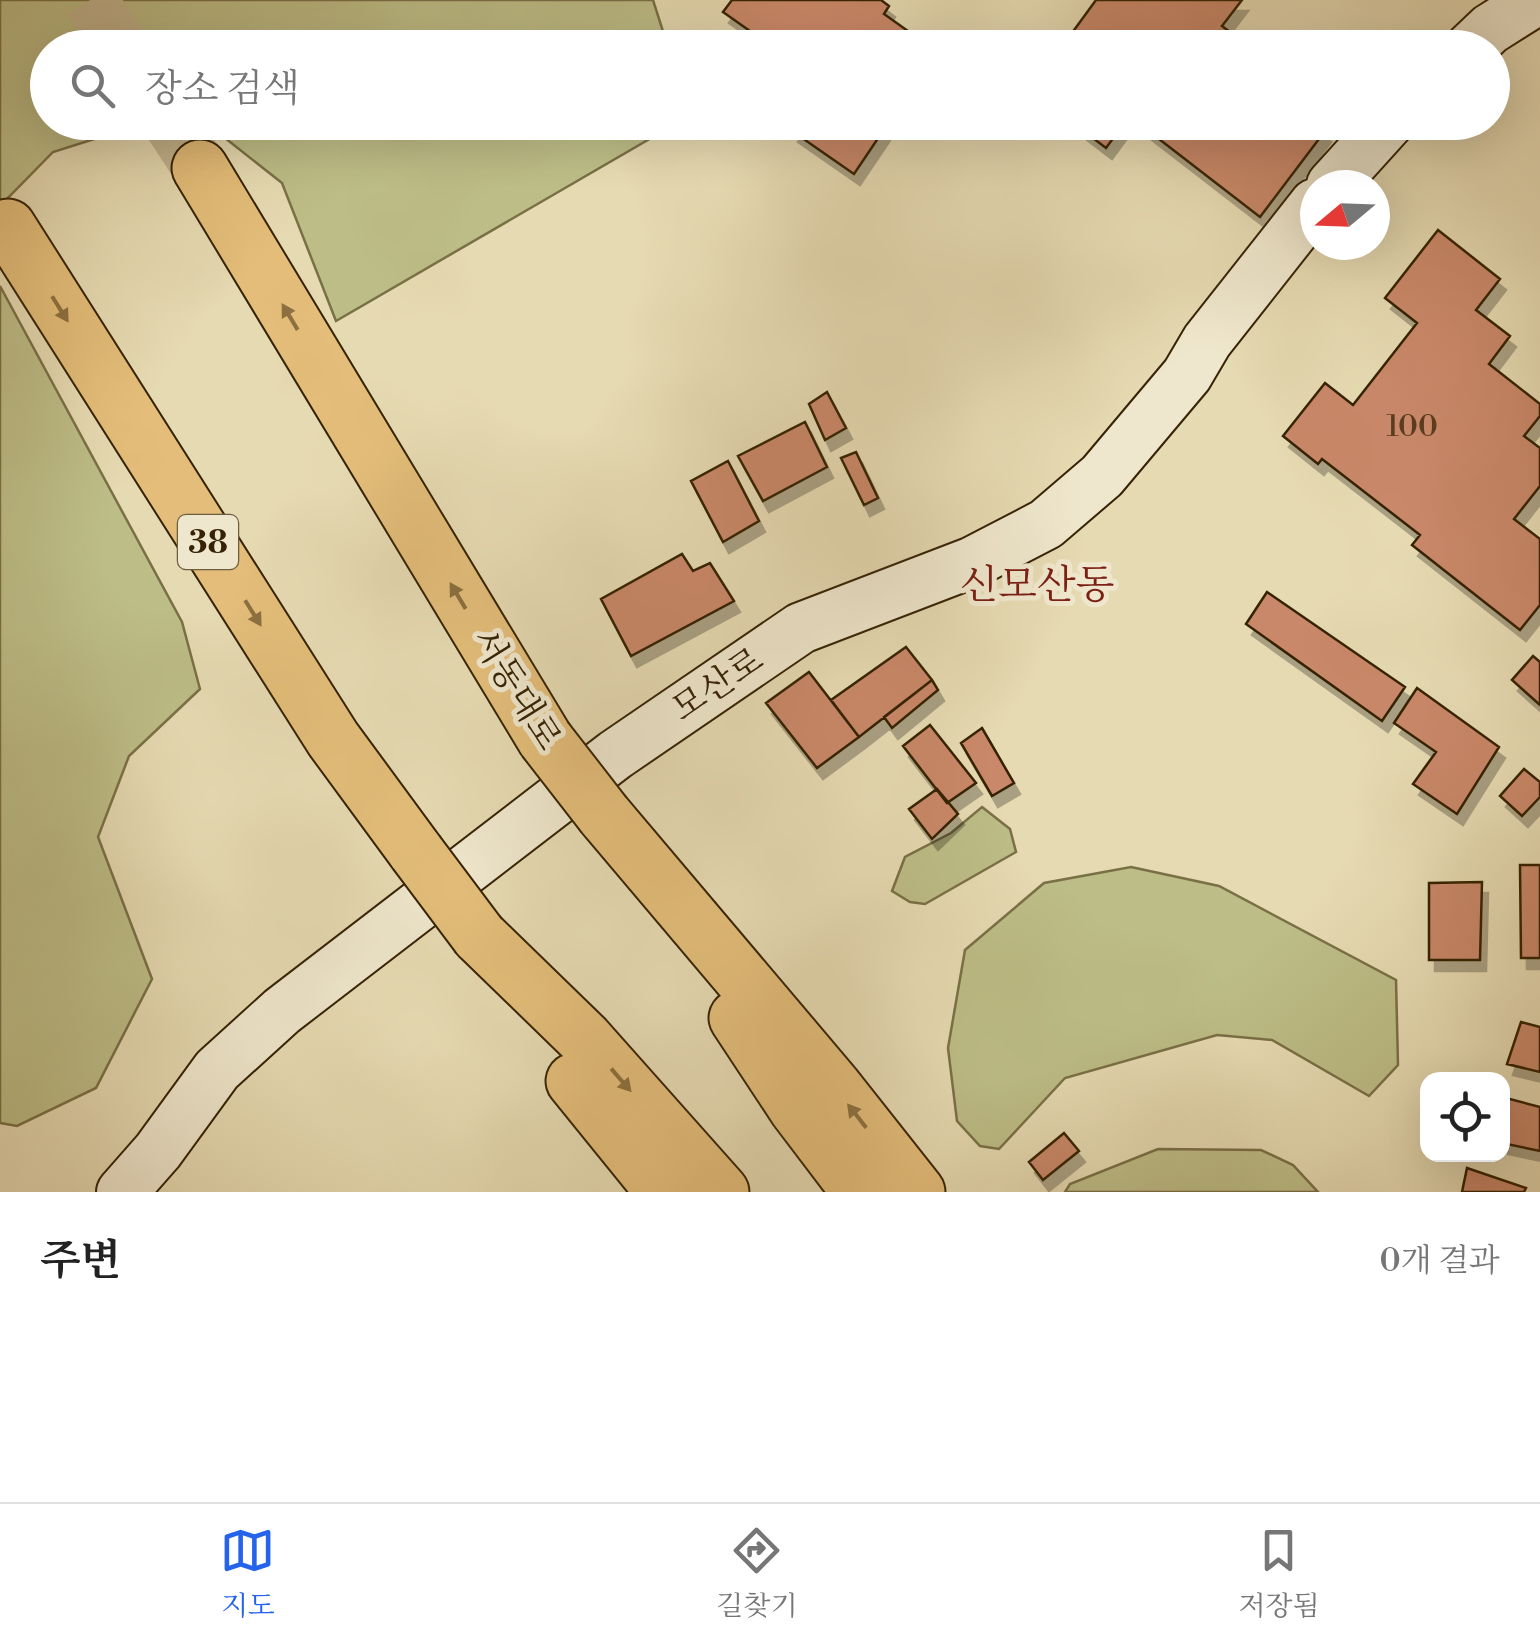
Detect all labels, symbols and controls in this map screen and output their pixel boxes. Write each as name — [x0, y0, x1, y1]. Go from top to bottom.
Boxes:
search box — [30, 30, 1510, 140]
icon: search — [65, 58, 120, 113]
text: 장소 검색 — [145, 66, 300, 113]
north arrow — [1300, 170, 1390, 260]
one-way arrow — [50, 296, 69, 323]
one-way arrow — [282, 303, 299, 331]
house number: 100 — [1386, 408, 1438, 446]
road number: 38 — [178, 515, 238, 569]
district label: 신모산동 — [960, 561, 1114, 611]
one-way arrow — [450, 582, 467, 610]
one-way arrow — [243, 600, 262, 627]
street label: 서동대로 — [462, 621, 570, 759]
street label: 모산로 — [664, 639, 772, 731]
one-way arrow — [609, 1068, 631, 1093]
map controls — [1420, 1072, 1510, 1162]
button: locate — [1420, 1072, 1510, 1162]
one-way arrow — [847, 1103, 868, 1128]
text: 주변 — [40, 1235, 121, 1288]
text: 0개 결과 — [1379, 1241, 1500, 1281]
tab: 지도 — [220, 1523, 275, 1624]
tab: 길찾기 — [716, 1523, 797, 1624]
tab: 저장됨 — [1238, 1523, 1320, 1624]

